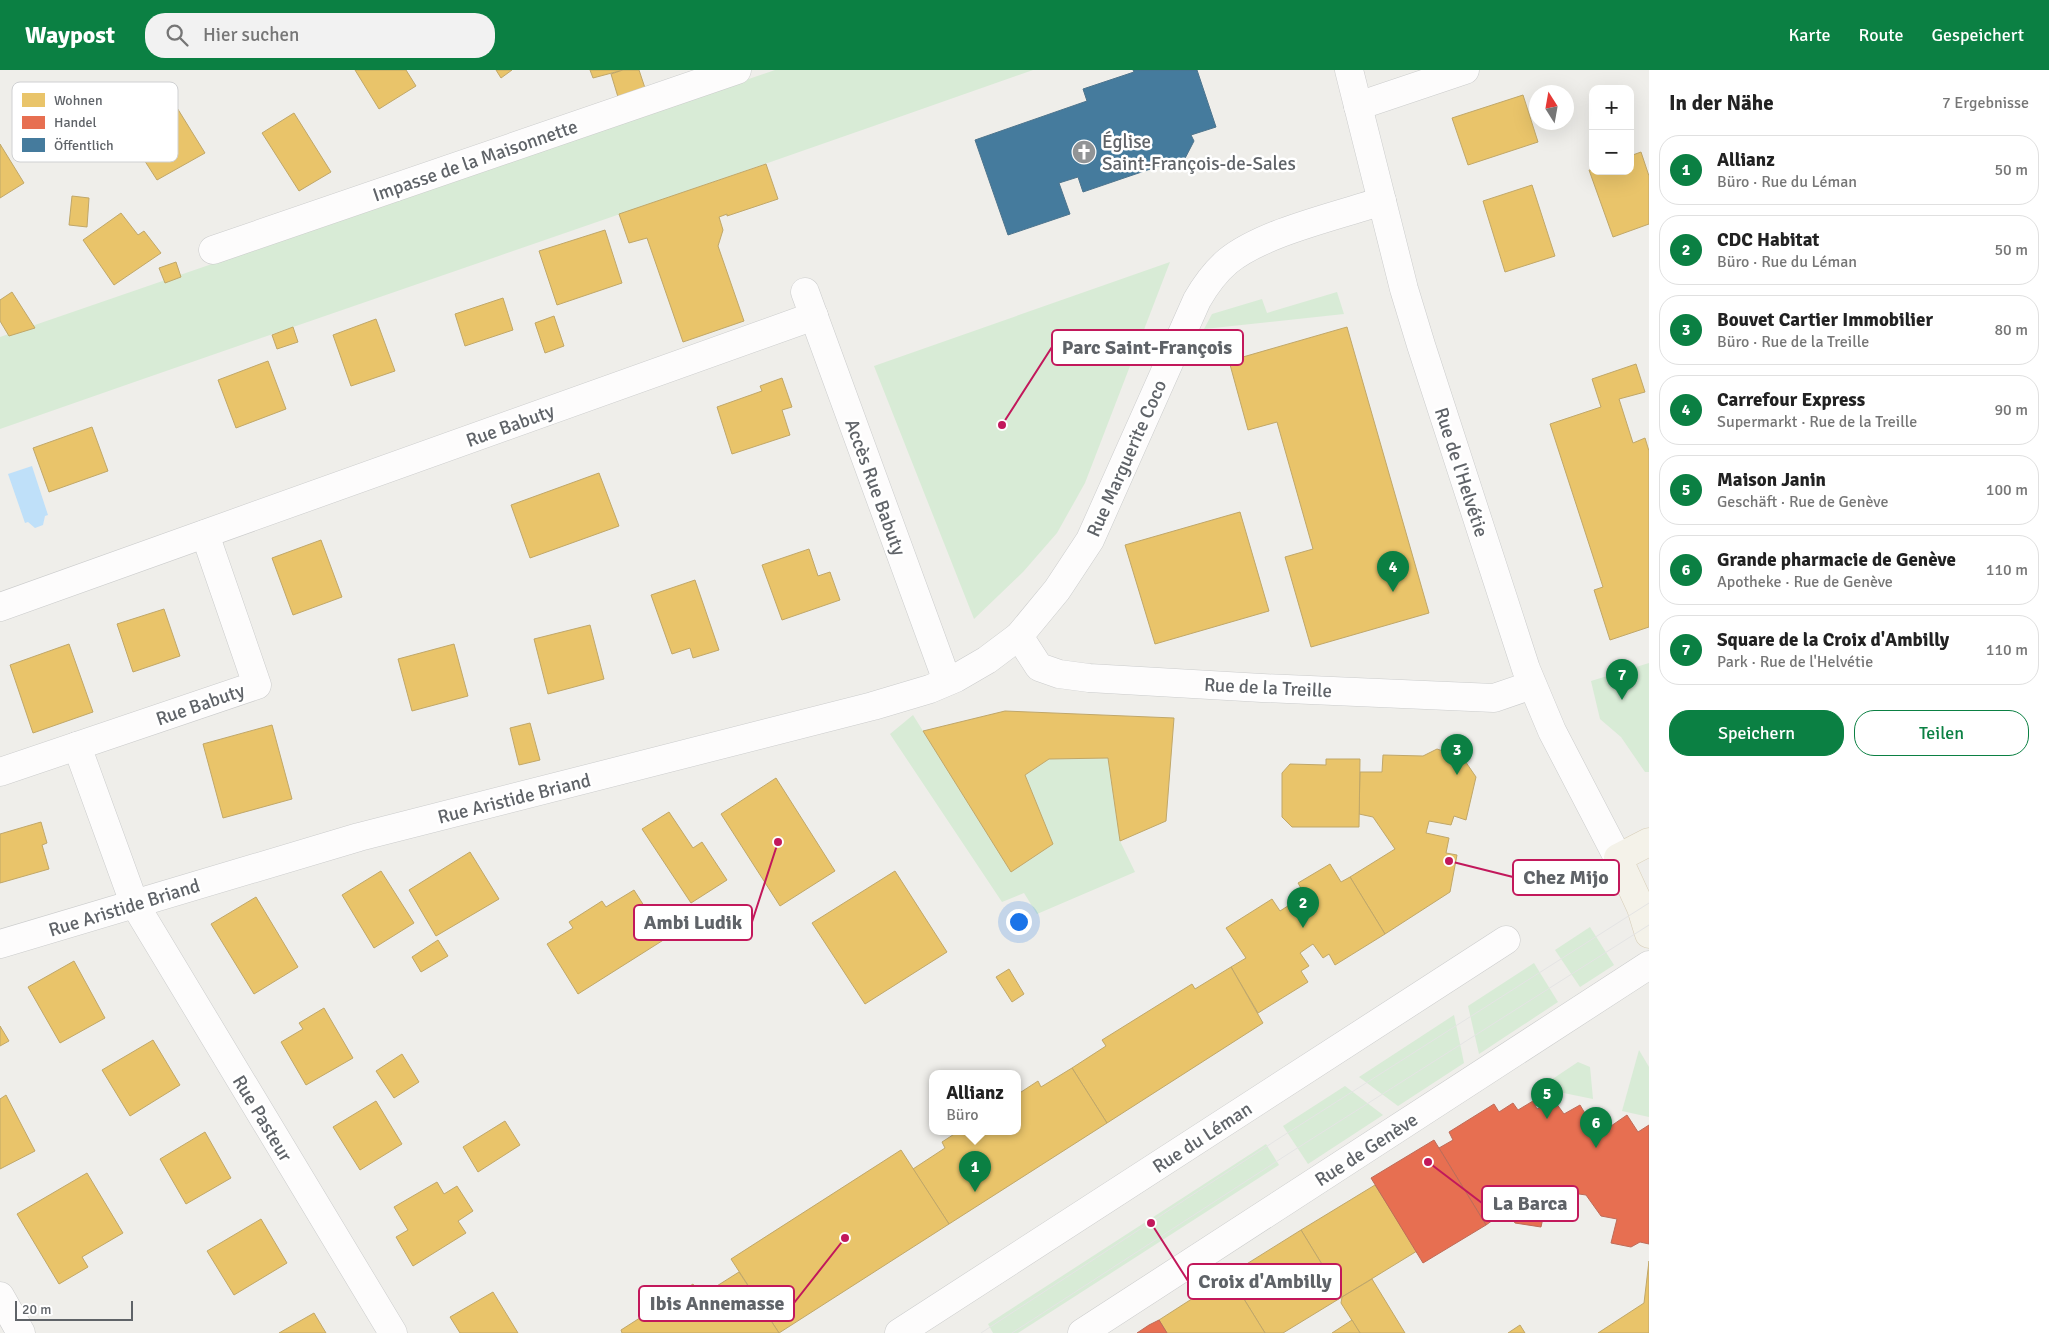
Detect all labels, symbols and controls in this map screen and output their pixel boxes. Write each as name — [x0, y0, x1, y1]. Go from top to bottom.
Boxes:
search box — [145, 13, 495, 58]
text: Waypost — [25, 20, 115, 50]
icon: search — [163, 21, 191, 49]
text: Hier suchen — [203, 23, 299, 47]
text: Karte — [1789, 24, 1831, 46]
text: Route — [1859, 24, 1904, 46]
text: Gespeichert — [1932, 24, 2024, 46]
legend — [12, 82, 178, 162]
north arrow — [1529, 85, 1574, 130]
map controls — [1589, 85, 1634, 175]
button: + — [1589, 85, 1634, 130]
text: In der Nähe — [1669, 90, 1774, 116]
text: Wohnen — [54, 92, 103, 109]
text: 7 Ergebnisse — [1942, 93, 2029, 113]
text: Handel — [54, 114, 97, 131]
street label: Impasse de la Maisonnette — [370, 115, 581, 207]
place label: Église Saint-François-de-Sales — [1102, 130, 1296, 176]
button: − — [1589, 130, 1634, 175]
text: Öffentlich — [54, 137, 114, 154]
church icon: Église Saint-François-de-Sales — [1071, 139, 1097, 165]
text: Allianz — [1717, 148, 1775, 172]
text: 1 — [1682, 160, 1690, 180]
text: 50 m — [1994, 160, 2028, 180]
text: Büro · Rue du Léman — [1717, 172, 1857, 192]
text: CDC Habitat — [1717, 228, 1819, 252]
text: 2 — [1682, 240, 1690, 260]
text: 50 m — [1994, 240, 2028, 260]
text: Büro · Rue du Léman — [1717, 252, 1857, 272]
text: Bouvet Cartier Immobilier — [1717, 308, 1933, 332]
text: 3 — [1682, 320, 1690, 340]
text: 80 m — [1994, 320, 2028, 340]
callout: Parc Saint-François — [1052, 330, 1243, 365]
text: Büro · Rue de la Treille — [1717, 332, 1869, 352]
text: Parc Saint-François — [1062, 335, 1232, 360]
street label: Rue Marguerite Coco — [1082, 376, 1172, 541]
text: Carrefour Express — [1717, 388, 1865, 412]
street label: Rue Babuty — [463, 399, 558, 453]
text: 4 — [1682, 400, 1690, 420]
text: 90 m — [1994, 400, 2028, 420]
street label: Rue de l'Helvétie — [1429, 405, 1493, 540]
text: Supermarkt · Rue de la Treille — [1717, 412, 1917, 432]
street label: Accès Rue Babuty — [839, 416, 911, 559]
text: Maison Janin — [1717, 468, 1826, 492]
text: 5 — [1682, 480, 1690, 500]
text: 100 m — [1986, 480, 2028, 500]
text: Geschäft · Rue de Genève — [1717, 492, 1888, 512]
text: Grande pharmacie de Genève — [1717, 548, 1956, 572]
pin: 4 — [1377, 551, 1409, 592]
text: 6 — [1682, 560, 1690, 580]
text: 110 m — [1986, 560, 2028, 580]
text: Apotheke · Rue de Genève — [1717, 572, 1893, 592]
text: Square de la Croix d'Ambilly — [1717, 628, 1949, 652]
text: 7 — [1682, 640, 1690, 660]
text: 110 m — [1986, 640, 2028, 660]
text: Park · Rue de l'Helvétie — [1717, 652, 1873, 672]
pin: 7 — [1606, 659, 1638, 700]
street label: Rue de la Treille — [1203, 673, 1333, 703]
street label: Rue Babuty — [153, 679, 248, 731]
button: Speichern — [1669, 710, 1844, 756]
button: Teilen — [1854, 710, 2029, 756]
pin: 3 — [1441, 734, 1473, 775]
street label: Rue Aristide Briand — [435, 768, 593, 830]
callout: Chez Mijo — [1513, 860, 1619, 895]
text: Chez Mijo — [1523, 865, 1609, 890]
street label: Rue Aristide Briand — [46, 874, 203, 942]
pin: 2 — [1287, 887, 1319, 928]
callout: Ambi Ludik — [634, 905, 752, 940]
your location — [1006, 909, 1032, 935]
text: Ambi Ludik — [644, 910, 743, 935]
popup — [929, 1070, 1021, 1135]
street label: Rue Pasteur — [227, 1071, 297, 1166]
pin: 5 — [1531, 1078, 1563, 1119]
text: Allianz — [946, 1081, 1004, 1105]
street label: Rue du Léman — [1148, 1097, 1257, 1179]
text: Büro — [946, 1105, 978, 1125]
pin: 6 — [1580, 1107, 1612, 1148]
street label: Rue de Genève — [1310, 1108, 1423, 1192]
pin: 1 — [959, 1151, 991, 1192]
callout: La Barca — [1482, 1186, 1578, 1221]
text: La Barca — [1492, 1191, 1568, 1216]
callout: Croix d'Ambilly — [1188, 1264, 1341, 1299]
text: Croix d'Ambilly — [1198, 1269, 1332, 1294]
callout: Ibis Annemasse — [639, 1286, 794, 1321]
text: Ibis Annemasse — [650, 1291, 785, 1316]
scale bar — [15, 1298, 132, 1321]
text: 20 m — [22, 1301, 51, 1318]

